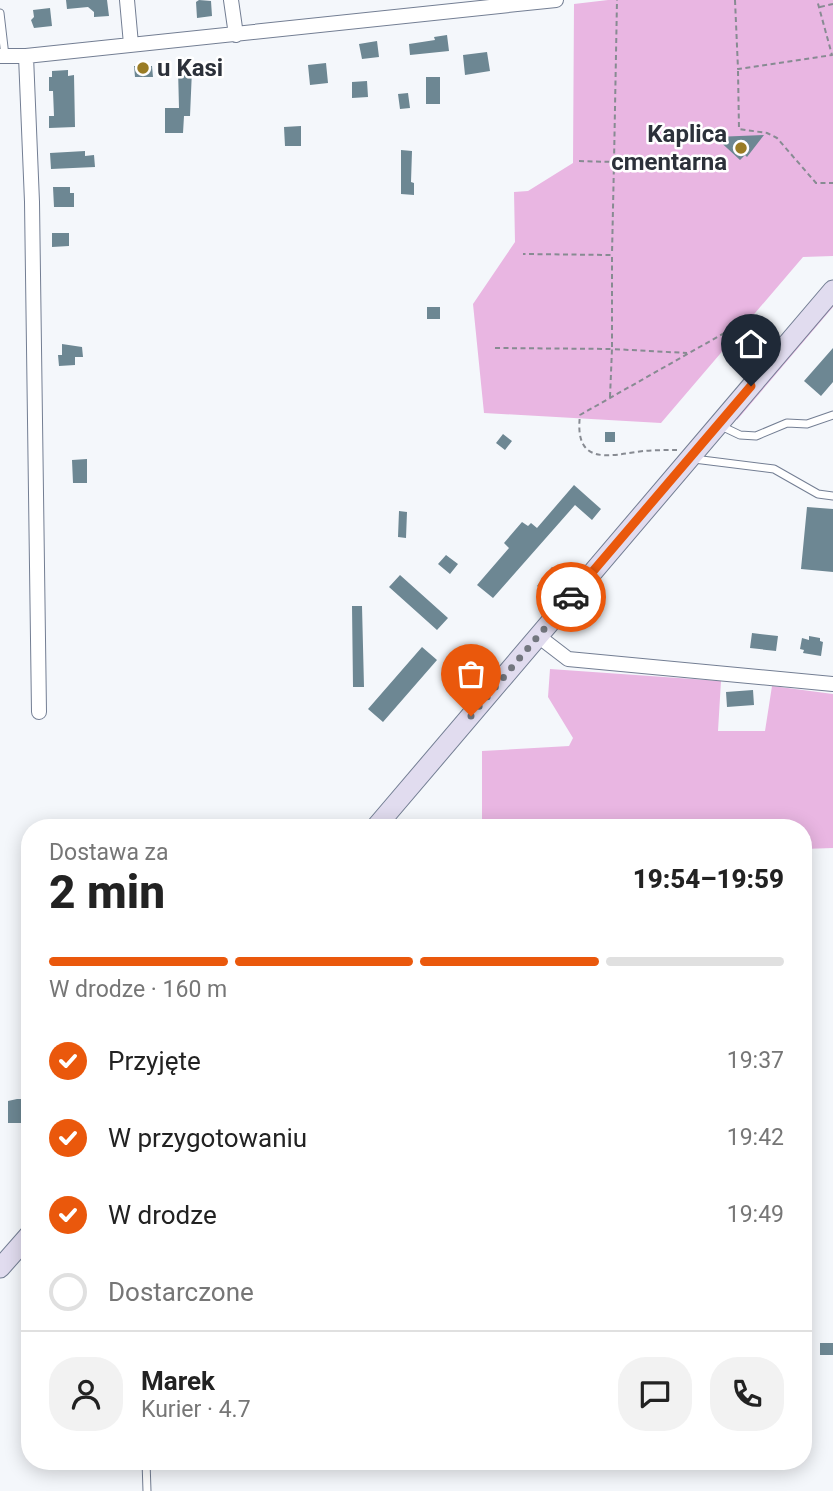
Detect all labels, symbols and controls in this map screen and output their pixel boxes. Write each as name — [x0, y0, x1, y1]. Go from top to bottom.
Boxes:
place label: u Kasi — [157, 54, 223, 82]
marker: u Kasi — [135, 60, 151, 76]
place label: Kaplica cmentarna — [611, 120, 727, 176]
marker: Kaplica cmentarna — [733, 140, 749, 156]
pin — [721, 314, 781, 386]
icon: home — [732, 325, 770, 363]
courier — [536, 562, 606, 632]
icon: car — [552, 578, 590, 616]
pin — [441, 644, 501, 716]
icon: bag — [452, 655, 490, 693]
text: Dostawa za — [49, 839, 169, 866]
text: 19:54–19:59 — [633, 864, 784, 894]
text: 2 min — [49, 865, 165, 919]
text: W drodze · 160 m — [49, 976, 227, 1003]
icon: check — [49, 1042, 87, 1080]
text: Przyjęte — [108, 1046, 201, 1076]
text: 19:37 — [727, 1047, 784, 1074]
icon: check — [49, 1119, 87, 1157]
text: W przygotowaniu — [108, 1123, 307, 1153]
text: 19:42 — [727, 1124, 784, 1151]
icon: check — [49, 1196, 87, 1234]
text: W drodze — [108, 1200, 217, 1230]
text: 19:49 — [727, 1201, 784, 1228]
text: Dostarczone — [108, 1277, 254, 1307]
button: person — [49, 1357, 123, 1431]
button: chat — [618, 1357, 692, 1431]
button: phone — [710, 1357, 784, 1431]
text: Marek — [141, 1366, 215, 1396]
text: Kurier · 4.7 — [141, 1396, 251, 1423]

